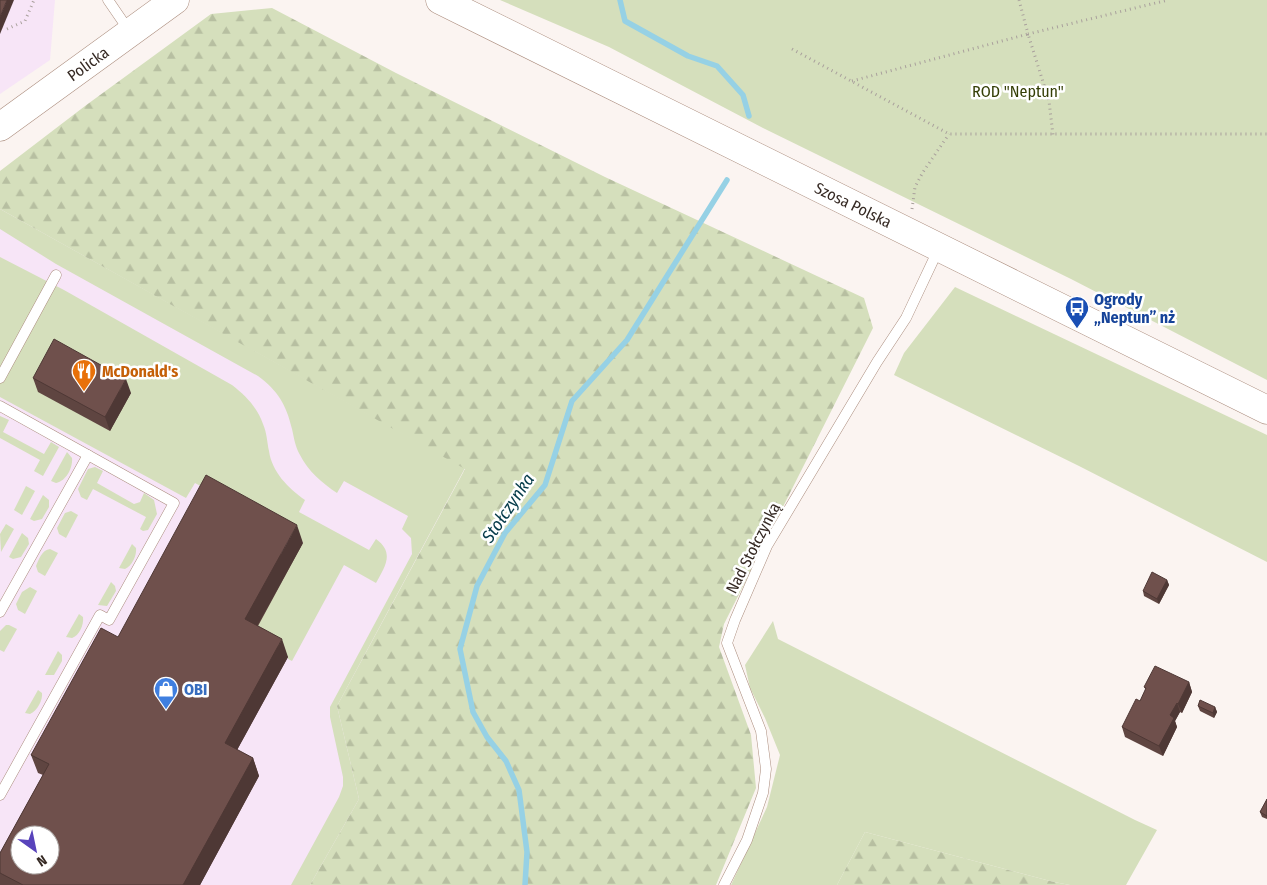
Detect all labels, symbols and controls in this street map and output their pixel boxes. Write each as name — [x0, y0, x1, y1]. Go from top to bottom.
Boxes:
street label: Policka — [64, 43, 113, 85]
park label: ROD "Neptun" — [972, 82, 1064, 101]
street label: Szosa Polska — [811, 178, 895, 232]
place label: Ogrody „Neptun” nż — [1094, 290, 1175, 327]
bus stop icon: Ogrody „Neptun” nż — [1064, 295, 1090, 329]
restaurant icon: McDonald's — [71, 358, 97, 392]
place label: McDonald's — [102, 362, 178, 381]
water label: Stołczynka — [476, 469, 539, 548]
street label: Nad Stołczynką — [722, 499, 785, 597]
shop icon: OBI — [153, 676, 179, 710]
place label: OBI — [184, 680, 207, 699]
north arrow — [10, 825, 60, 875]
text: N — [34, 851, 50, 870]

